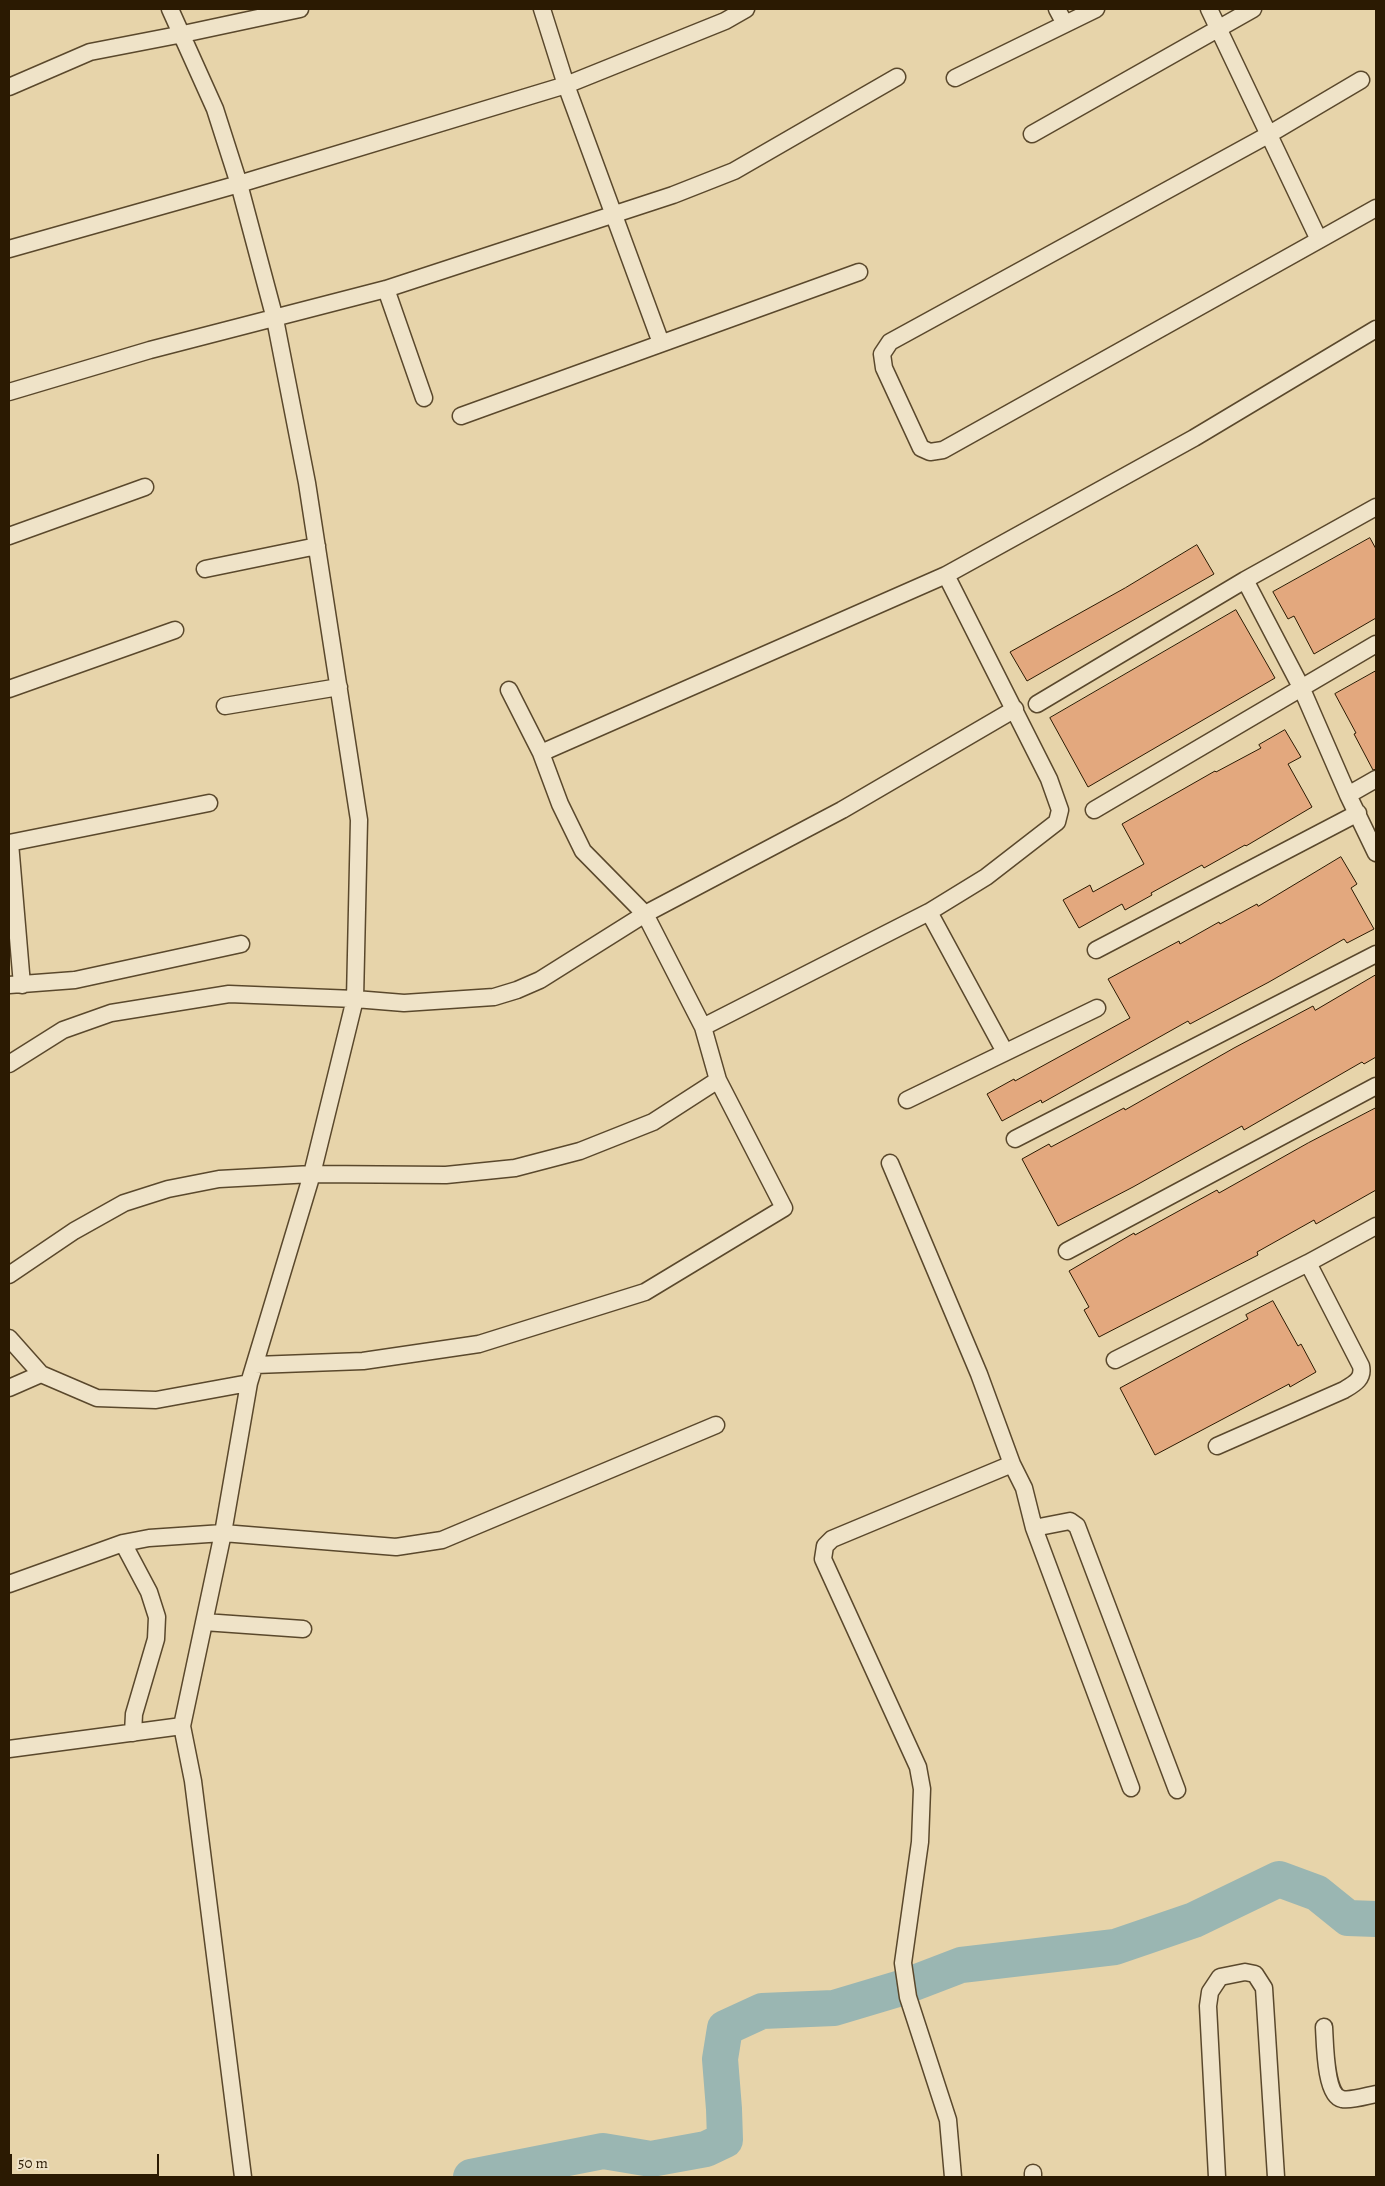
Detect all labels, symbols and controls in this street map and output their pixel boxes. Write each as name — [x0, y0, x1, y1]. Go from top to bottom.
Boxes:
scale bar — [12, 2144, 161, 2176]
text: 50 m — [18, 2153, 48, 2173]

